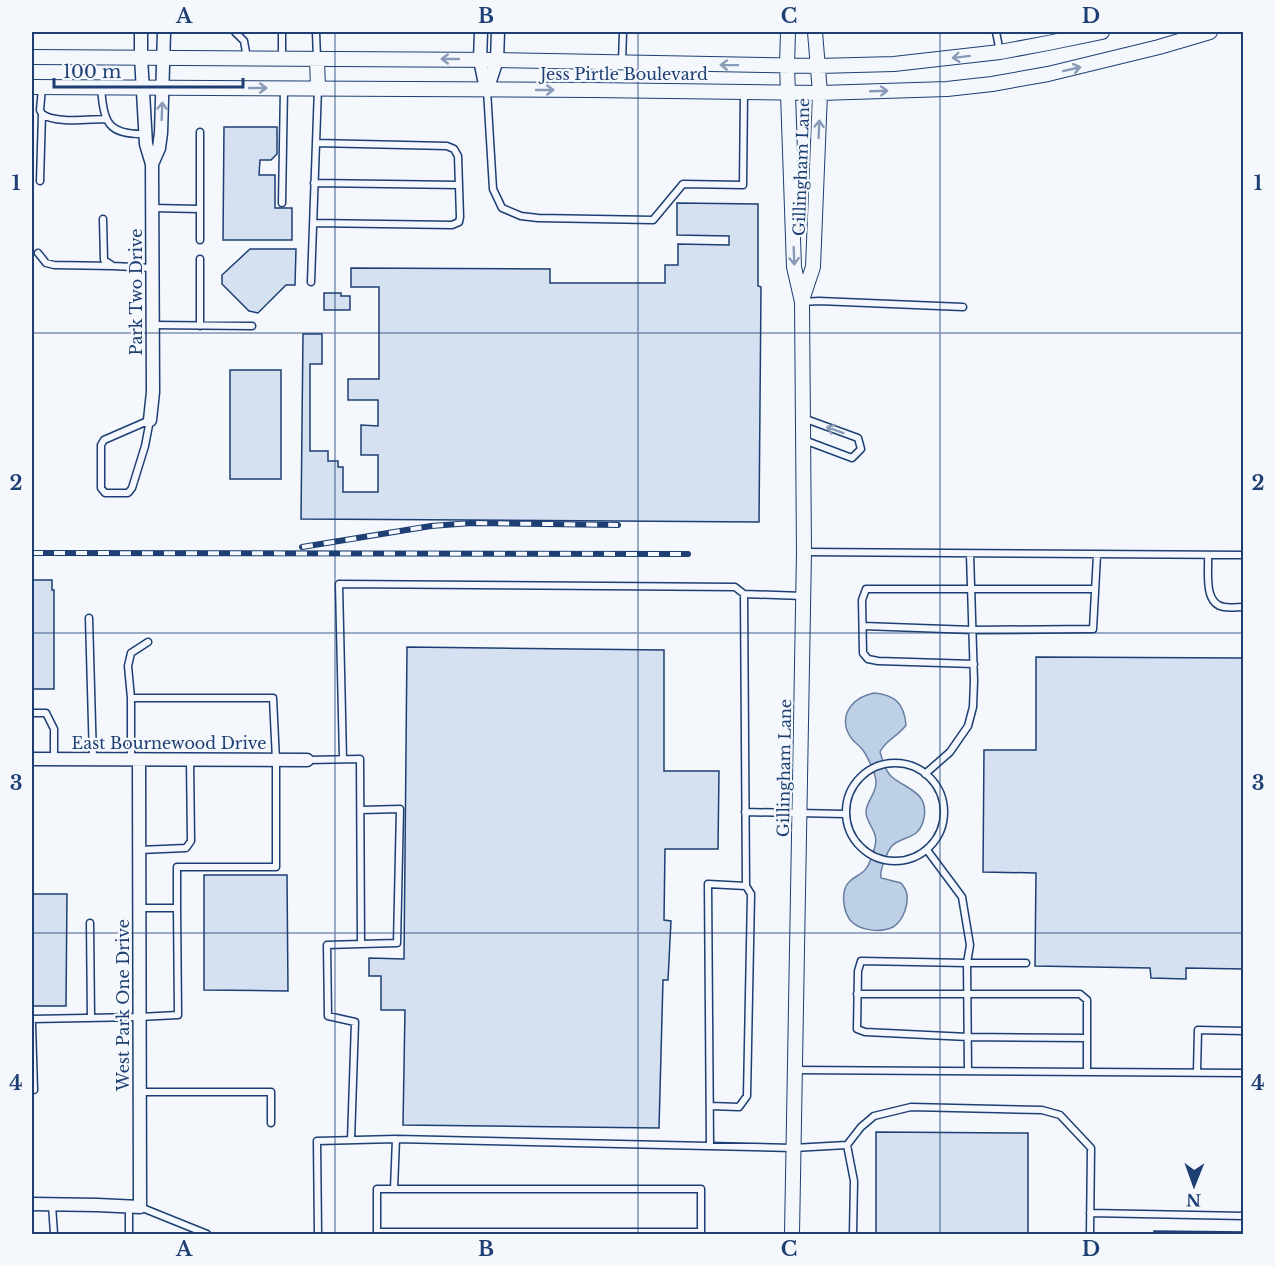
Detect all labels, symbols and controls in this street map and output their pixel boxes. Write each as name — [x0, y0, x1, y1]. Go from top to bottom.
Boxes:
text: A — [175, 4, 193, 28]
text: B — [478, 4, 494, 28]
text: C — [781, 4, 797, 28]
text: D — [1082, 4, 1100, 28]
scale bar — [54, 51, 243, 89]
one-way arrow — [952, 51, 972, 62]
one-way arrow — [440, 53, 460, 65]
one-way arrow — [719, 59, 739, 70]
text: 100 m — [63, 61, 121, 83]
one-way arrow — [1062, 62, 1081, 74]
street label: Jess Pirtle Boulevard — [538, 64, 708, 84]
one-way arrow — [247, 82, 267, 94]
one-way arrow — [535, 84, 555, 96]
one-way arrow — [868, 85, 888, 97]
street label: Gillingham Lane — [789, 98, 813, 236]
one-way arrow — [156, 102, 168, 122]
one-way arrow — [813, 120, 824, 140]
text: 1 — [12, 171, 21, 195]
text: 1 — [1254, 171, 1263, 195]
street label: Park Two Drive — [126, 229, 146, 355]
one-way arrow — [788, 245, 799, 265]
one-way arrow — [826, 423, 845, 434]
text: 2 — [9, 471, 23, 495]
text: 2 — [1251, 471, 1265, 495]
street label: Gillingham Lane — [773, 699, 795, 837]
street label: East Bournewood Drive — [72, 733, 266, 753]
text: 3 — [10, 771, 22, 795]
text: 3 — [1252, 771, 1264, 795]
street label: West Park One Drive — [113, 919, 133, 1092]
text: 4 — [9, 1071, 23, 1095]
text: 4 — [1251, 1071, 1265, 1095]
north arrow — [1164, 1155, 1224, 1215]
text: N — [1186, 1190, 1201, 1210]
text: A — [175, 1237, 193, 1261]
text: B — [478, 1237, 494, 1261]
text: C — [781, 1237, 797, 1261]
text: D — [1082, 1237, 1100, 1261]

